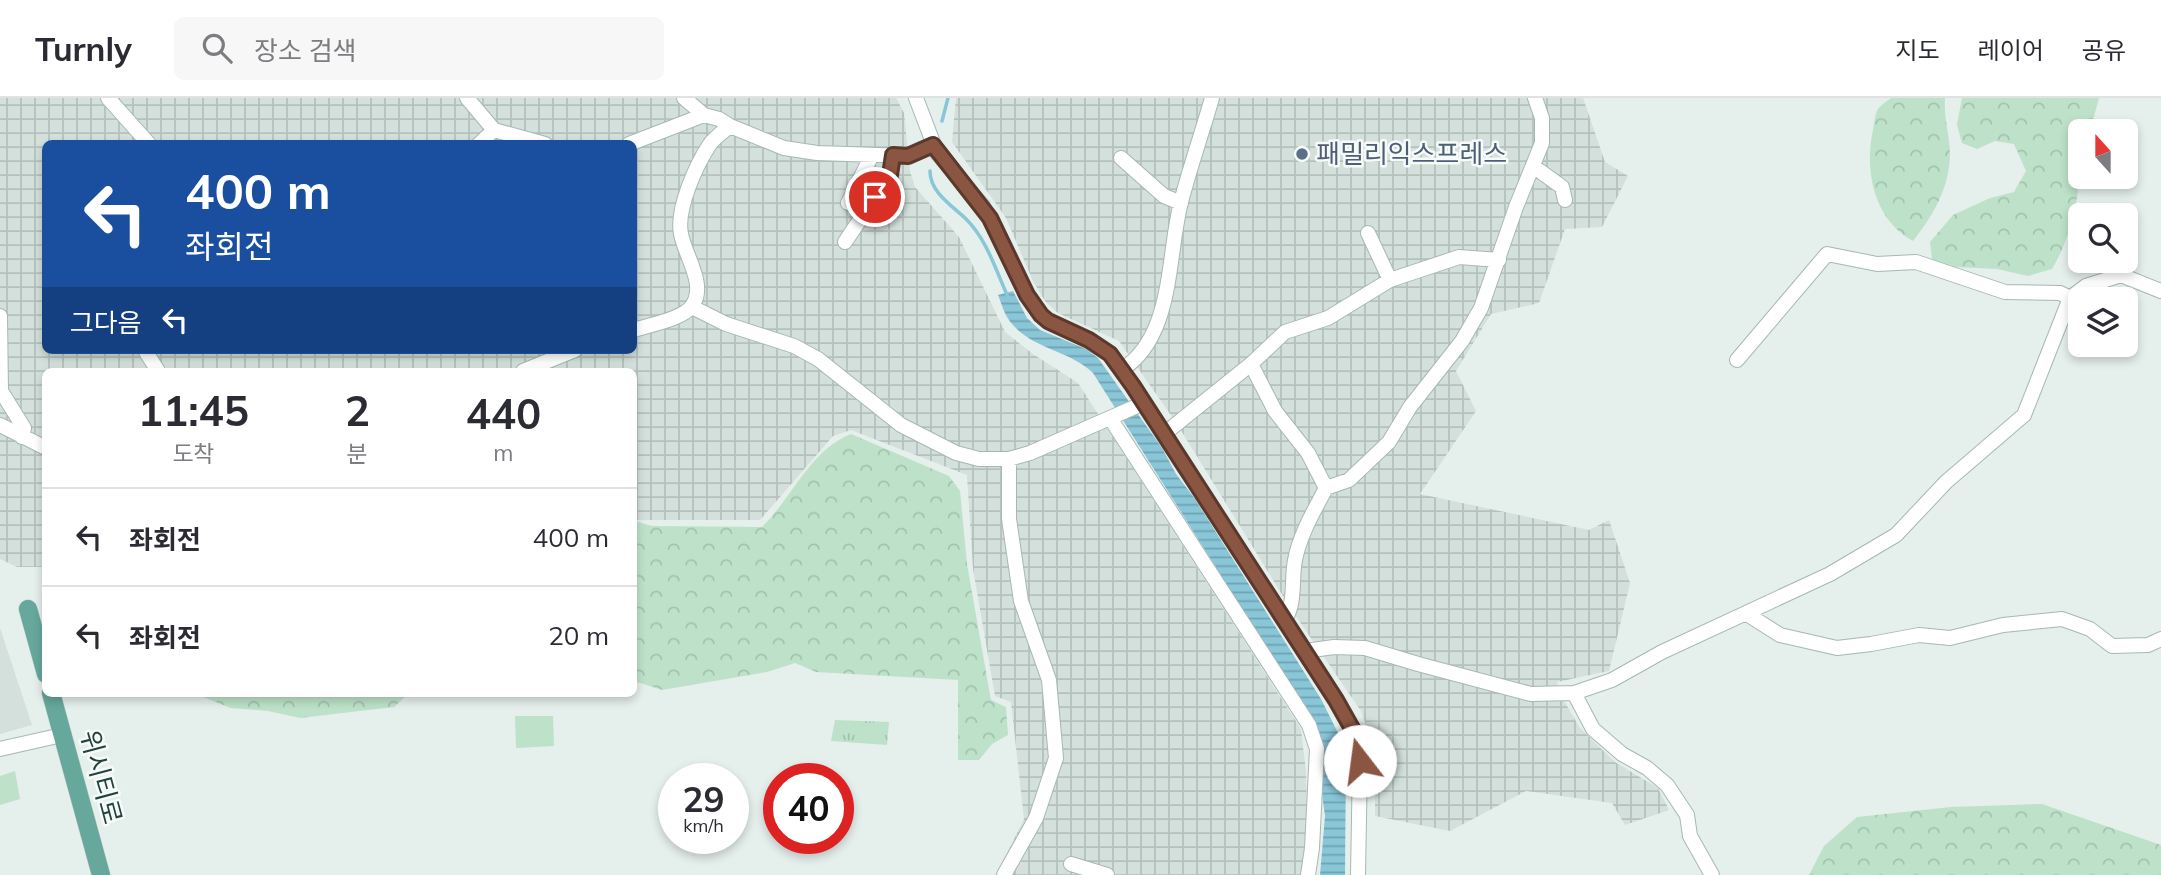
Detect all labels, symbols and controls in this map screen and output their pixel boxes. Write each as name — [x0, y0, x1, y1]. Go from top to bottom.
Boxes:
search box — [174, 17, 664, 80]
text: Turnly — [35, 28, 132, 69]
icon: search — [198, 29, 236, 67]
text: 장소 검색 — [254, 34, 357, 67]
text: 지도 — [1895, 35, 1940, 65]
text: 레이어 — [1978, 35, 2044, 65]
text: 공유 — [2082, 35, 2126, 65]
north arrow — [2068, 119, 2138, 189]
map controls — [2068, 119, 2138, 357]
place label: 패밀리익스프레스 — [1316, 137, 1507, 170]
marker: 패밀리익스프레스 — [1294, 146, 1310, 162]
text: 400 m — [185, 160, 331, 221]
pin — [845, 167, 905, 227]
icon: left — [70, 168, 161, 259]
icon: arrive — [856, 178, 894, 216]
button: search — [2068, 203, 2138, 273]
text: 좌회전 — [185, 226, 273, 266]
button: layers — [2068, 287, 2138, 357]
icon: left — [156, 301, 194, 339]
text: 그다음 — [70, 306, 142, 339]
text: 11:45 — [138, 384, 249, 437]
text: 2 — [345, 384, 370, 437]
text: 440 — [466, 387, 541, 440]
text: m — [493, 438, 514, 467]
text: 도착 — [172, 439, 215, 468]
text: 분 — [347, 439, 368, 468]
icon: left — [70, 518, 108, 556]
text: 400 m — [533, 521, 609, 554]
text: 좌회전 — [129, 523, 201, 556]
icon: left — [70, 616, 108, 654]
text: 20 m — [548, 619, 609, 652]
text: 좌회전 — [129, 621, 201, 654]
position arrow — [1323, 724, 1397, 798]
street label: 위시티로 — [73, 726, 130, 827]
speed limit sign: 40 — [763, 763, 854, 854]
text: 29 — [682, 777, 725, 821]
text: km/h — [683, 814, 724, 837]

